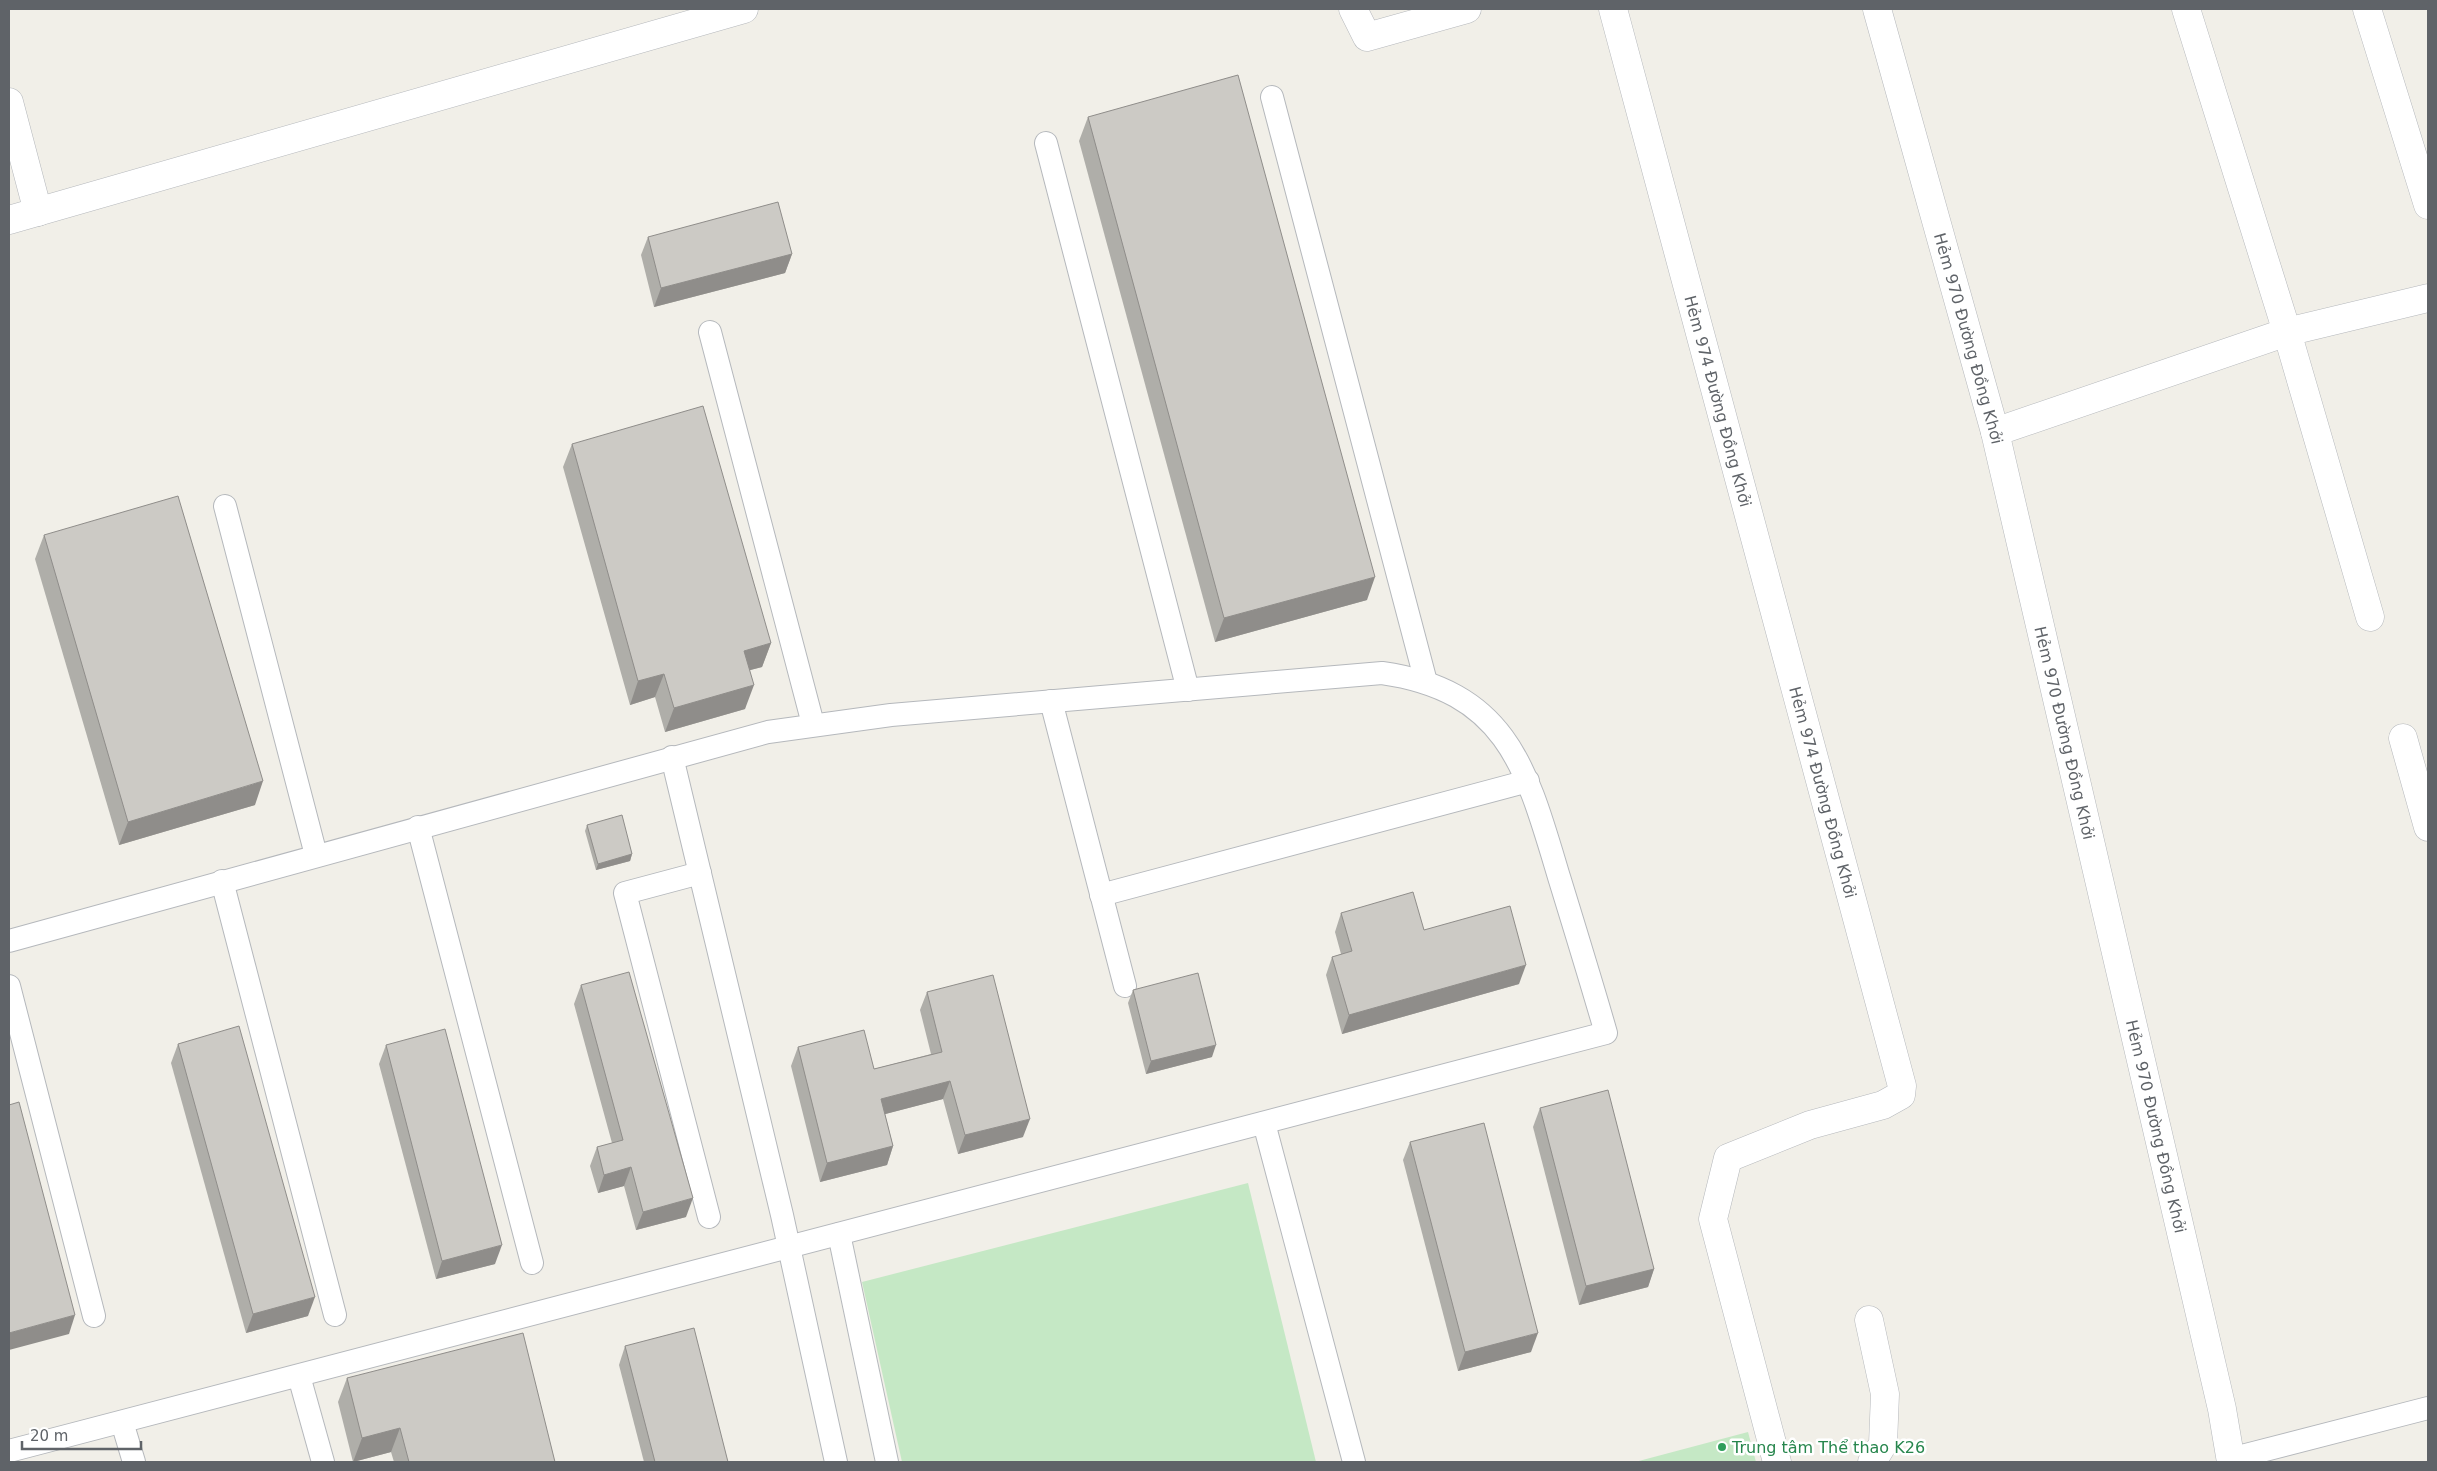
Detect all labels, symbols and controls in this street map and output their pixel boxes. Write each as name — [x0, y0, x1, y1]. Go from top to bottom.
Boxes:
street label: Hẻm 970 Đường Đồng Khởi — [1930, 231, 2007, 446]
street label: Hẻm 974 Đường Đồng Khởi — [1681, 293, 1756, 509]
street label: Hẻm 970 Đường Đồng Khởi — [2031, 624, 2099, 841]
street label: Hẻm 974 Đường Đồng Khởi — [1786, 684, 1861, 900]
street label: Hẻm 970 Đường Đồng Khởi — [2122, 1018, 2190, 1235]
scale bar — [22, 1418, 141, 1450]
text: 20 m — [30, 1427, 68, 1445]
place label: Trung tâm Thể thao K26 — [1731, 1438, 1925, 1457]
marker: Trung tâm Thể thao K26 — [1716, 1441, 1728, 1453]

